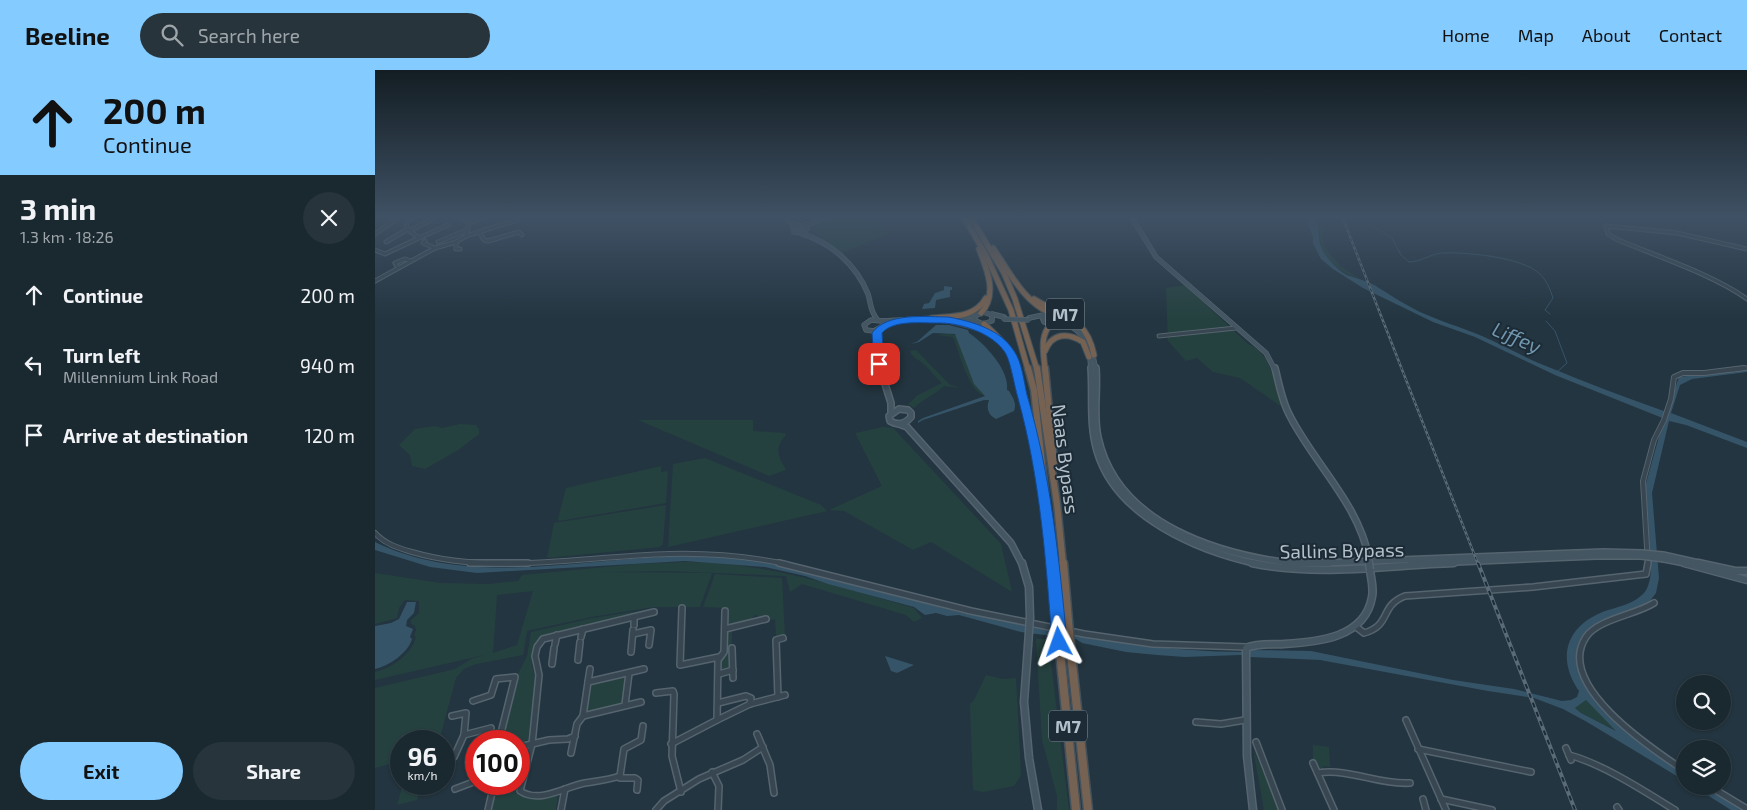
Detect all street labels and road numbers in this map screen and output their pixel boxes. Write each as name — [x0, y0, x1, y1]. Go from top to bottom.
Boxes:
road number: M7 — [1046, 298, 1084, 330]
street label: Naas Bypass — [1048, 403, 1084, 515]
street label: Sallins Bypass — [1280, 537, 1404, 563]
road number: M7 — [1049, 710, 1087, 741]

